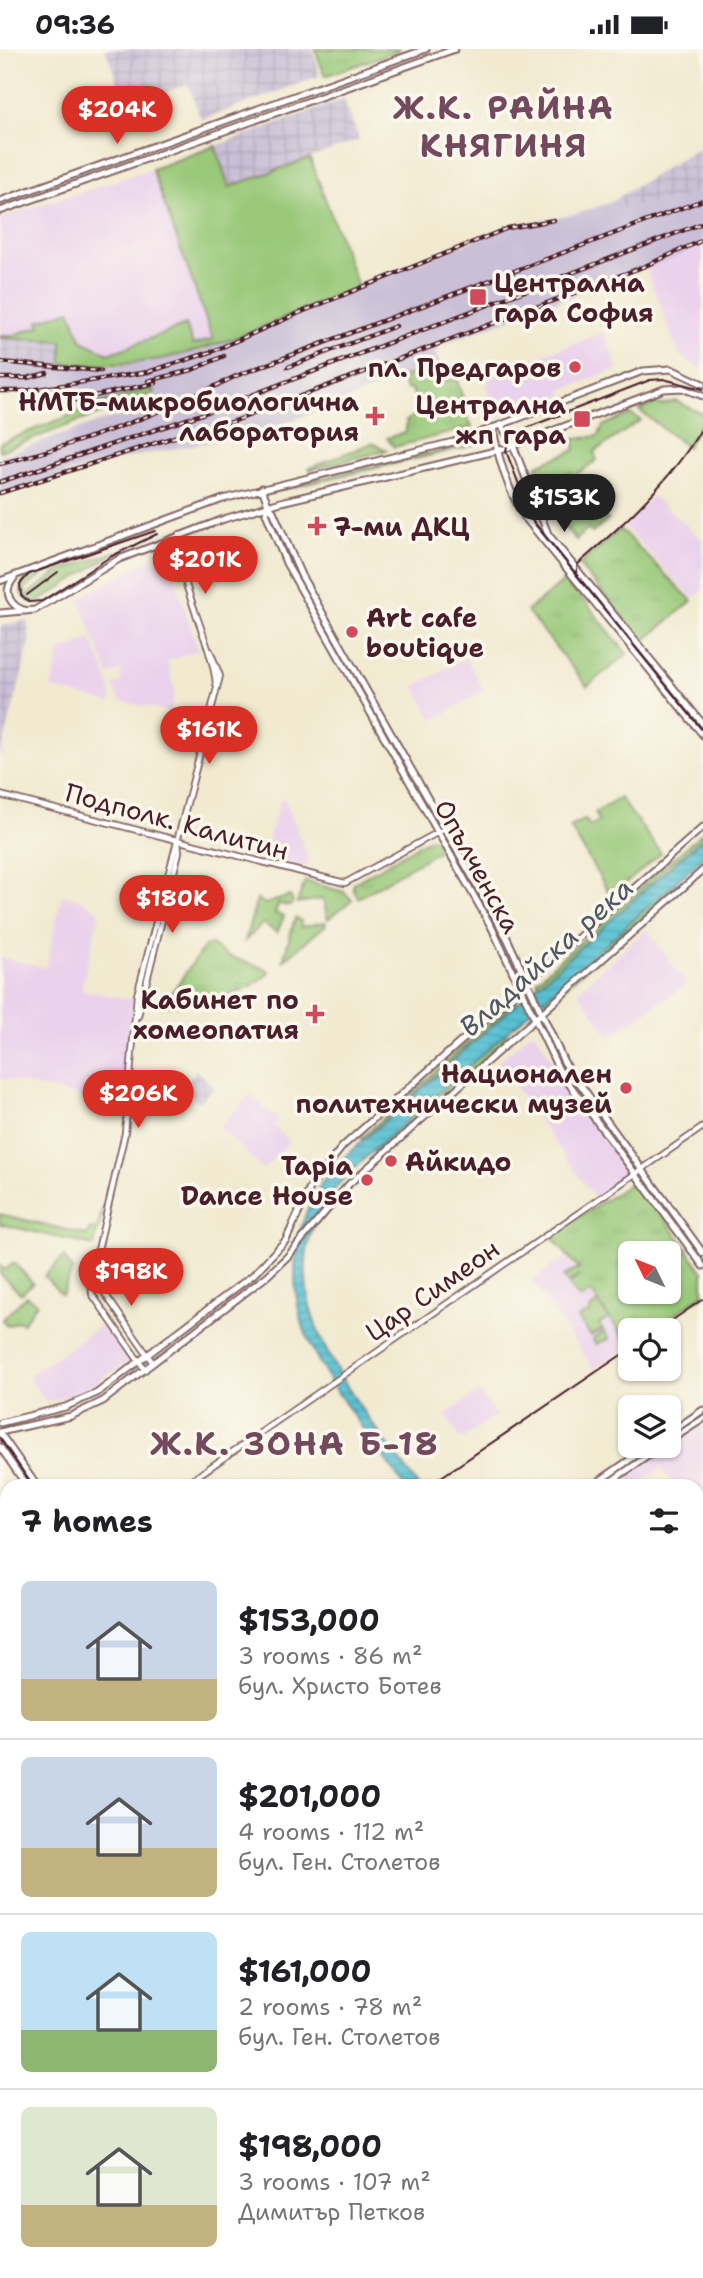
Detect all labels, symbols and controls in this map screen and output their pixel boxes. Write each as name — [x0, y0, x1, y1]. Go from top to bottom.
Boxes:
text: 09:36 — [35, 7, 115, 42]
district label: Ж.К. РАЙНА КНЯГИНЯ — [393, 85, 615, 168]
pin: $204K — [68, 87, 166, 146]
text: $204K — [78, 94, 156, 124]
place label: Централна гара София — [494, 265, 654, 330]
marker: Централна гара София — [468, 287, 488, 307]
place label: пл. Предгаров — [367, 350, 561, 385]
marker: пл. Предгаров — [567, 359, 583, 375]
place label: НМТБ-микробиологична лаборатория — [18, 384, 359, 449]
place label: Централна жп гара — [415, 387, 566, 452]
marker: НМТБ-микробиологична лаборатория — [365, 406, 385, 426]
marker: Централна жп гара — [572, 409, 592, 429]
pin: $153K — [515, 475, 613, 534]
text: $153K — [528, 482, 600, 512]
place label: 7-ми ДКЦ — [333, 509, 469, 544]
marker: 7-ми ДКЦ — [307, 516, 327, 536]
pin: $201K — [156, 537, 254, 596]
text: $201K — [169, 544, 241, 574]
place label: Art cafe boutique — [366, 600, 484, 665]
marker: Art cafe boutique — [344, 624, 360, 640]
pin: $161K — [160, 707, 258, 766]
text: $161K — [176, 714, 242, 744]
street label: Подполк. Калитин — [61, 774, 293, 868]
street label: Опълченска — [427, 793, 529, 939]
water label: Владайска река — [451, 869, 641, 1045]
pin: $180K — [123, 875, 221, 935]
text: $180K — [135, 883, 209, 913]
place label: Кабинет по хомеопатия — [133, 982, 299, 1047]
marker: Кабинет по хомеопатия — [305, 1004, 325, 1024]
place label: Национален политехнически музей — [295, 1056, 612, 1121]
pin: $206K — [89, 1070, 187, 1130]
text: $206K — [99, 1078, 177, 1108]
marker: Национален политехнически музей — [618, 1080, 634, 1096]
place label: Айкидо — [405, 1144, 511, 1179]
place label: Tapia Dance House — [181, 1148, 353, 1213]
marker: Айкидо — [383, 1153, 399, 1169]
marker: Tapia Dance House — [359, 1172, 375, 1188]
street label: Цар Симеон — [358, 1231, 506, 1349]
north arrow — [618, 1241, 681, 1304]
map controls — [618, 1241, 681, 1458]
pin: $198K — [82, 1249, 180, 1308]
text: $198K — [95, 1256, 168, 1286]
button: locate — [618, 1318, 681, 1381]
button: layers — [618, 1395, 681, 1458]
district label: Ж.К. ЗОНА Б-18 — [150, 1421, 440, 1466]
text: 7 homes — [21, 1501, 153, 1542]
icon: filters — [645, 1502, 683, 1540]
text: $153,000 — [238, 1600, 380, 1641]
icon: home — [77, 1609, 161, 1693]
text: 3 rooms · 86 m² — [238, 1641, 423, 1671]
text: бул. Христо Ботев — [238, 1671, 442, 1701]
text: $201,000 — [238, 1776, 381, 1817]
icon: home — [77, 1785, 161, 1869]
text: 4 rooms · 112 m² — [238, 1817, 424, 1847]
text: бул. Ген. Столетов — [238, 1847, 440, 1877]
text: $161,000 — [238, 1951, 372, 1992]
icon: home — [77, 1960, 161, 2044]
text: 2 rooms · 78 m² — [238, 1992, 422, 2022]
text: бул. Ген. Столетов — [238, 2022, 440, 2052]
text: $198,000 — [238, 2126, 382, 2167]
icon: home — [77, 2135, 161, 2219]
text: 3 rooms · 107 m² — [238, 2167, 431, 2197]
text: Димитър Петков — [238, 2197, 425, 2227]

